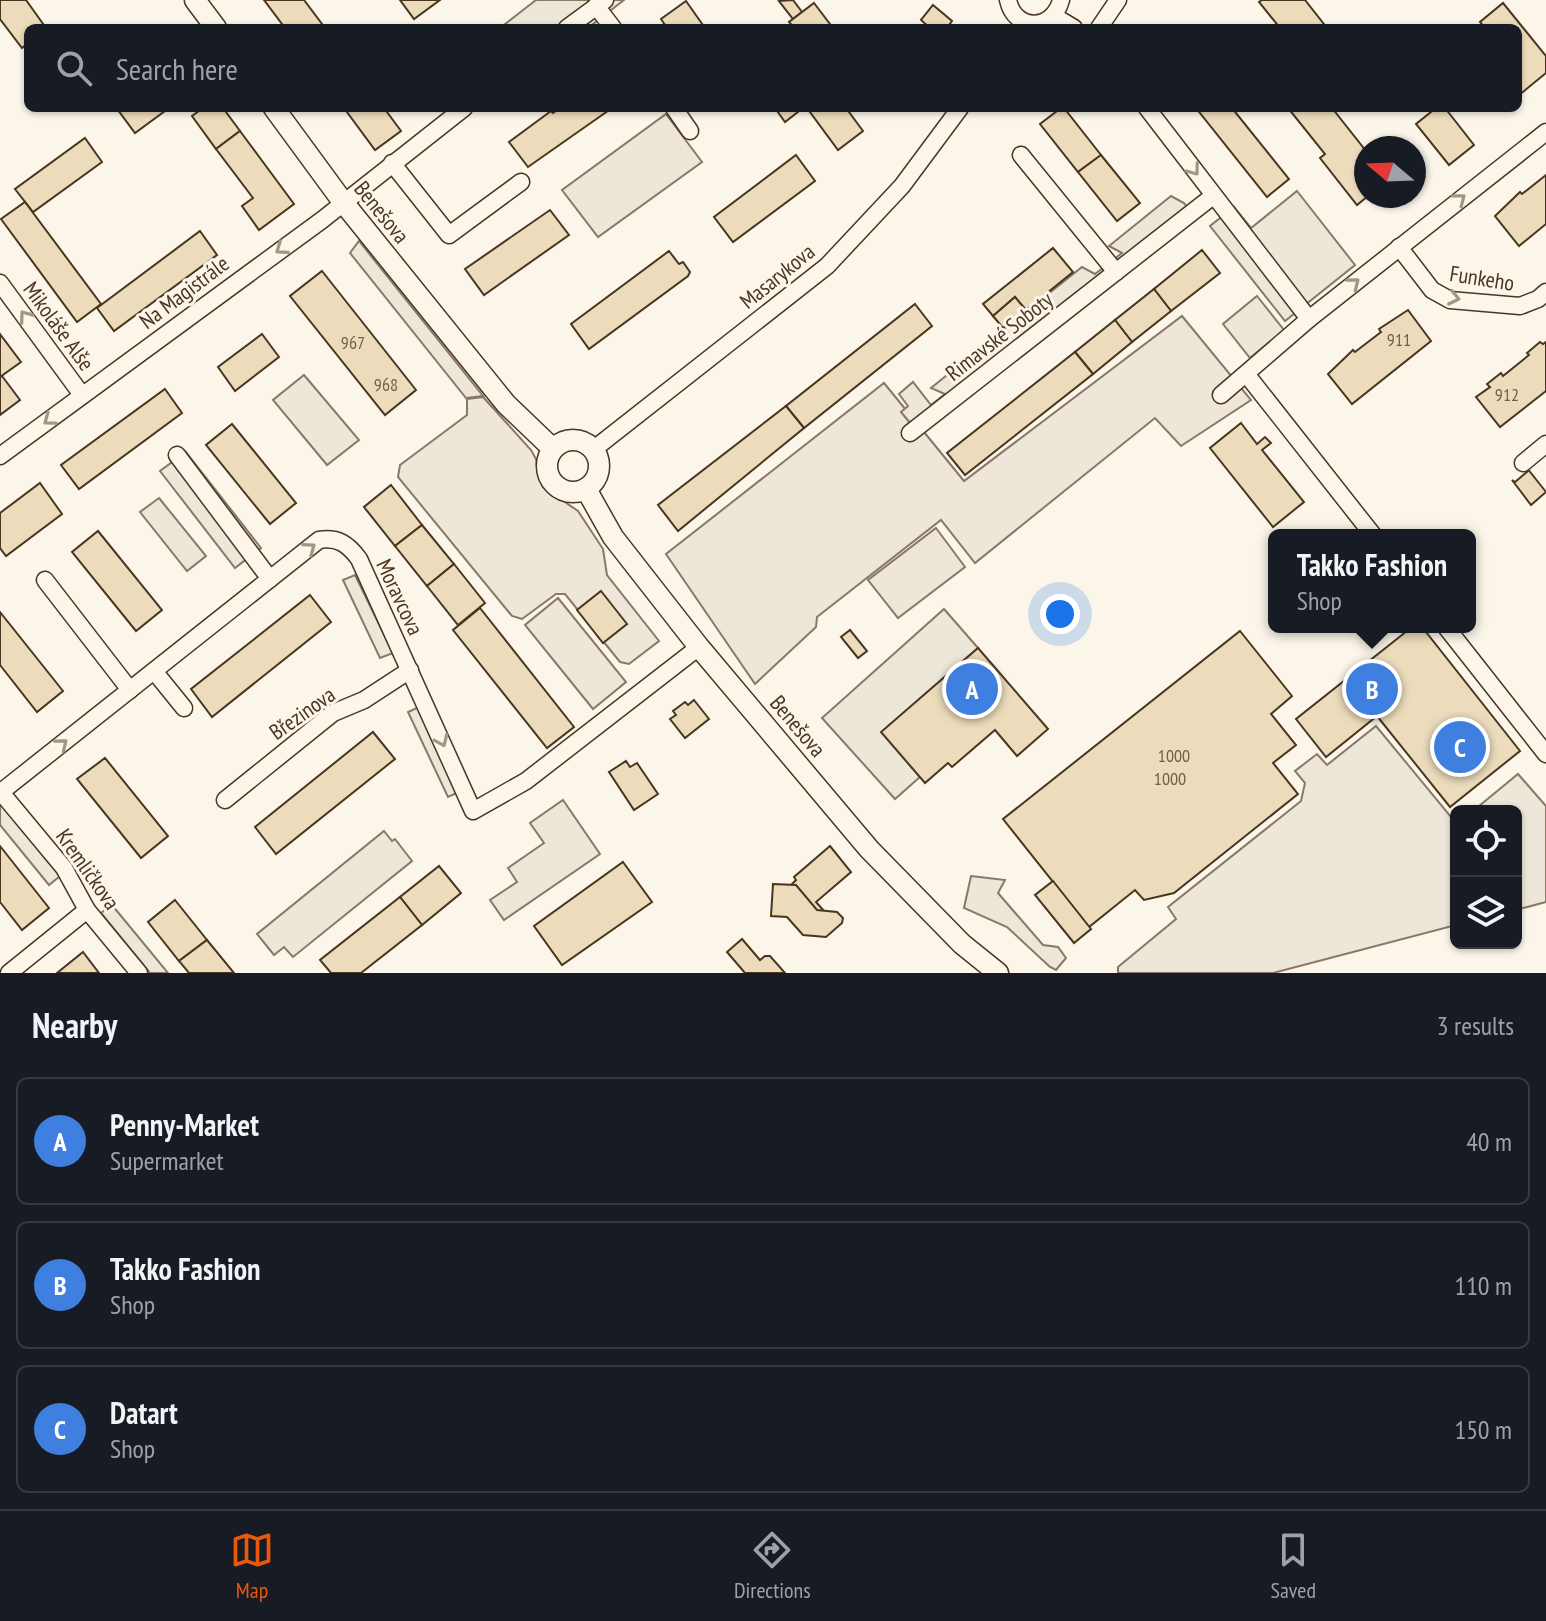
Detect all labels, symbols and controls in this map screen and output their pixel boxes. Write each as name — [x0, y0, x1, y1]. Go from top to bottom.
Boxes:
search box — [24, 24, 1522, 112]
icon: search — [52, 46, 96, 90]
text: Search here — [116, 49, 238, 88]
north arrow — [1354, 136, 1426, 208]
one-way arrow — [1184, 161, 1198, 176]
street label: Benešova — [348, 175, 416, 249]
one-way arrow — [1451, 195, 1466, 209]
street label: Masarykova — [734, 237, 820, 315]
one-way arrow — [275, 239, 289, 254]
street label: Na Magistrále — [134, 249, 234, 335]
street label: Funkeho — [1448, 259, 1516, 297]
street label: Mikoláše Alše — [17, 276, 101, 376]
one-way arrow — [1345, 278, 1359, 293]
street label: Rimavské Soboty — [940, 285, 1059, 387]
one-way arrow — [1447, 289, 1460, 306]
one-way arrow — [20, 310, 34, 325]
house number: 911 — [1387, 328, 1411, 351]
house number: 967 — [341, 331, 365, 354]
house number: 968 — [374, 373, 398, 396]
house number: 912 — [1495, 383, 1519, 406]
one-way arrow — [43, 410, 58, 424]
popup — [1268, 529, 1476, 633]
one-way arrow — [301, 543, 316, 557]
text: Takko Fashion — [1297, 545, 1447, 584]
street label: Moravcova — [370, 554, 430, 640]
text: Shop — [1297, 584, 1342, 617]
your location — [1040, 594, 1080, 634]
pin: A — [946, 659, 998, 719]
pin: B — [1346, 659, 1398, 719]
street label: Březinova — [264, 680, 340, 746]
street label: Benešova — [764, 689, 832, 763]
pin: C — [1434, 717, 1486, 777]
one-way arrow — [432, 733, 448, 747]
one-way arrow — [53, 739, 68, 753]
house number: 1000 — [1158, 744, 1190, 767]
house number: 1000 — [1154, 767, 1186, 790]
map controls — [1450, 805, 1522, 949]
button: locate — [1450, 805, 1522, 877]
street label: Kremličkova — [50, 823, 126, 915]
button: layers — [1450, 877, 1522, 949]
text: Nearby — [32, 1003, 117, 1047]
text: 3 results — [1437, 1009, 1514, 1042]
text: Penny-Market — [110, 1105, 259, 1144]
text: A — [53, 1125, 67, 1158]
text: 40 m — [1466, 1125, 1512, 1158]
text: Supermarket — [110, 1144, 224, 1177]
text: Takko Fashion — [110, 1249, 260, 1288]
text: B — [54, 1269, 66, 1302]
text: 110 m — [1454, 1269, 1512, 1302]
text: Shop — [110, 1288, 155, 1321]
text: Datart — [110, 1393, 178, 1432]
text: C — [54, 1413, 66, 1446]
text: 150 m — [1454, 1413, 1512, 1446]
text: Shop — [110, 1432, 155, 1465]
tab: Map — [230, 1528, 274, 1604]
tab: Directions — [734, 1528, 811, 1604]
tab: Saved — [1271, 1528, 1316, 1604]

